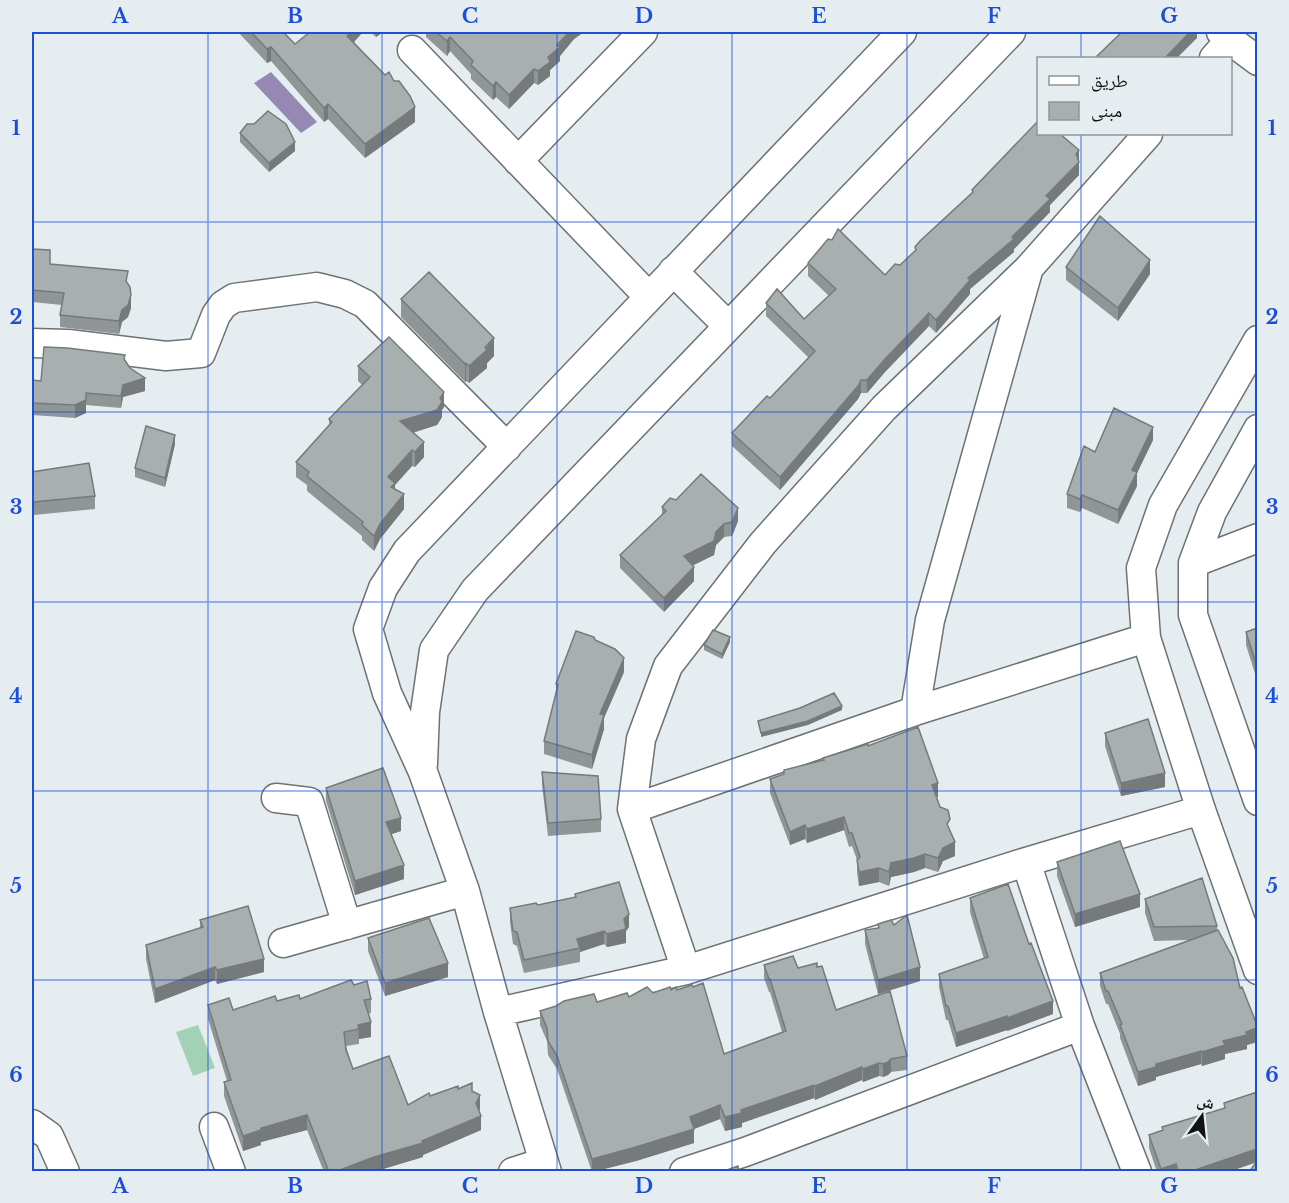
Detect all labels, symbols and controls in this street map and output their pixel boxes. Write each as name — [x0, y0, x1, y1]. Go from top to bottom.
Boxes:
text: A — [111, 4, 129, 28]
text: B — [287, 4, 303, 28]
text: C — [462, 4, 478, 28]
text: D — [635, 4, 653, 28]
text: E — [811, 4, 827, 28]
text: F — [987, 4, 1001, 28]
text: G — [1160, 4, 1178, 28]
legend — [1037, 57, 1232, 135]
text: طريق — [1091, 70, 1128, 92]
text: مبنى — [1091, 100, 1122, 122]
text: 1 — [12, 116, 21, 140]
text: 1 — [1268, 116, 1277, 140]
text: 2 — [9, 305, 23, 329]
text: 2 — [1265, 305, 1279, 329]
text: 3 — [10, 495, 22, 519]
text: 3 — [1266, 495, 1278, 519]
text: 4 — [9, 684, 23, 708]
text: 4 — [1265, 684, 1279, 708]
text: 5 — [10, 874, 22, 898]
text: 5 — [1266, 874, 1278, 898]
text: 6 — [9, 1063, 23, 1087]
text: 6 — [1265, 1063, 1279, 1087]
north arrow — [1172, 1086, 1232, 1146]
text: ش — [1195, 1090, 1217, 1113]
text: A — [111, 1174, 129, 1198]
text: B — [287, 1174, 303, 1198]
text: C — [462, 1174, 478, 1198]
text: D — [635, 1174, 653, 1198]
text: E — [811, 1174, 827, 1198]
text: F — [987, 1174, 1001, 1198]
text: G — [1160, 1174, 1178, 1198]

